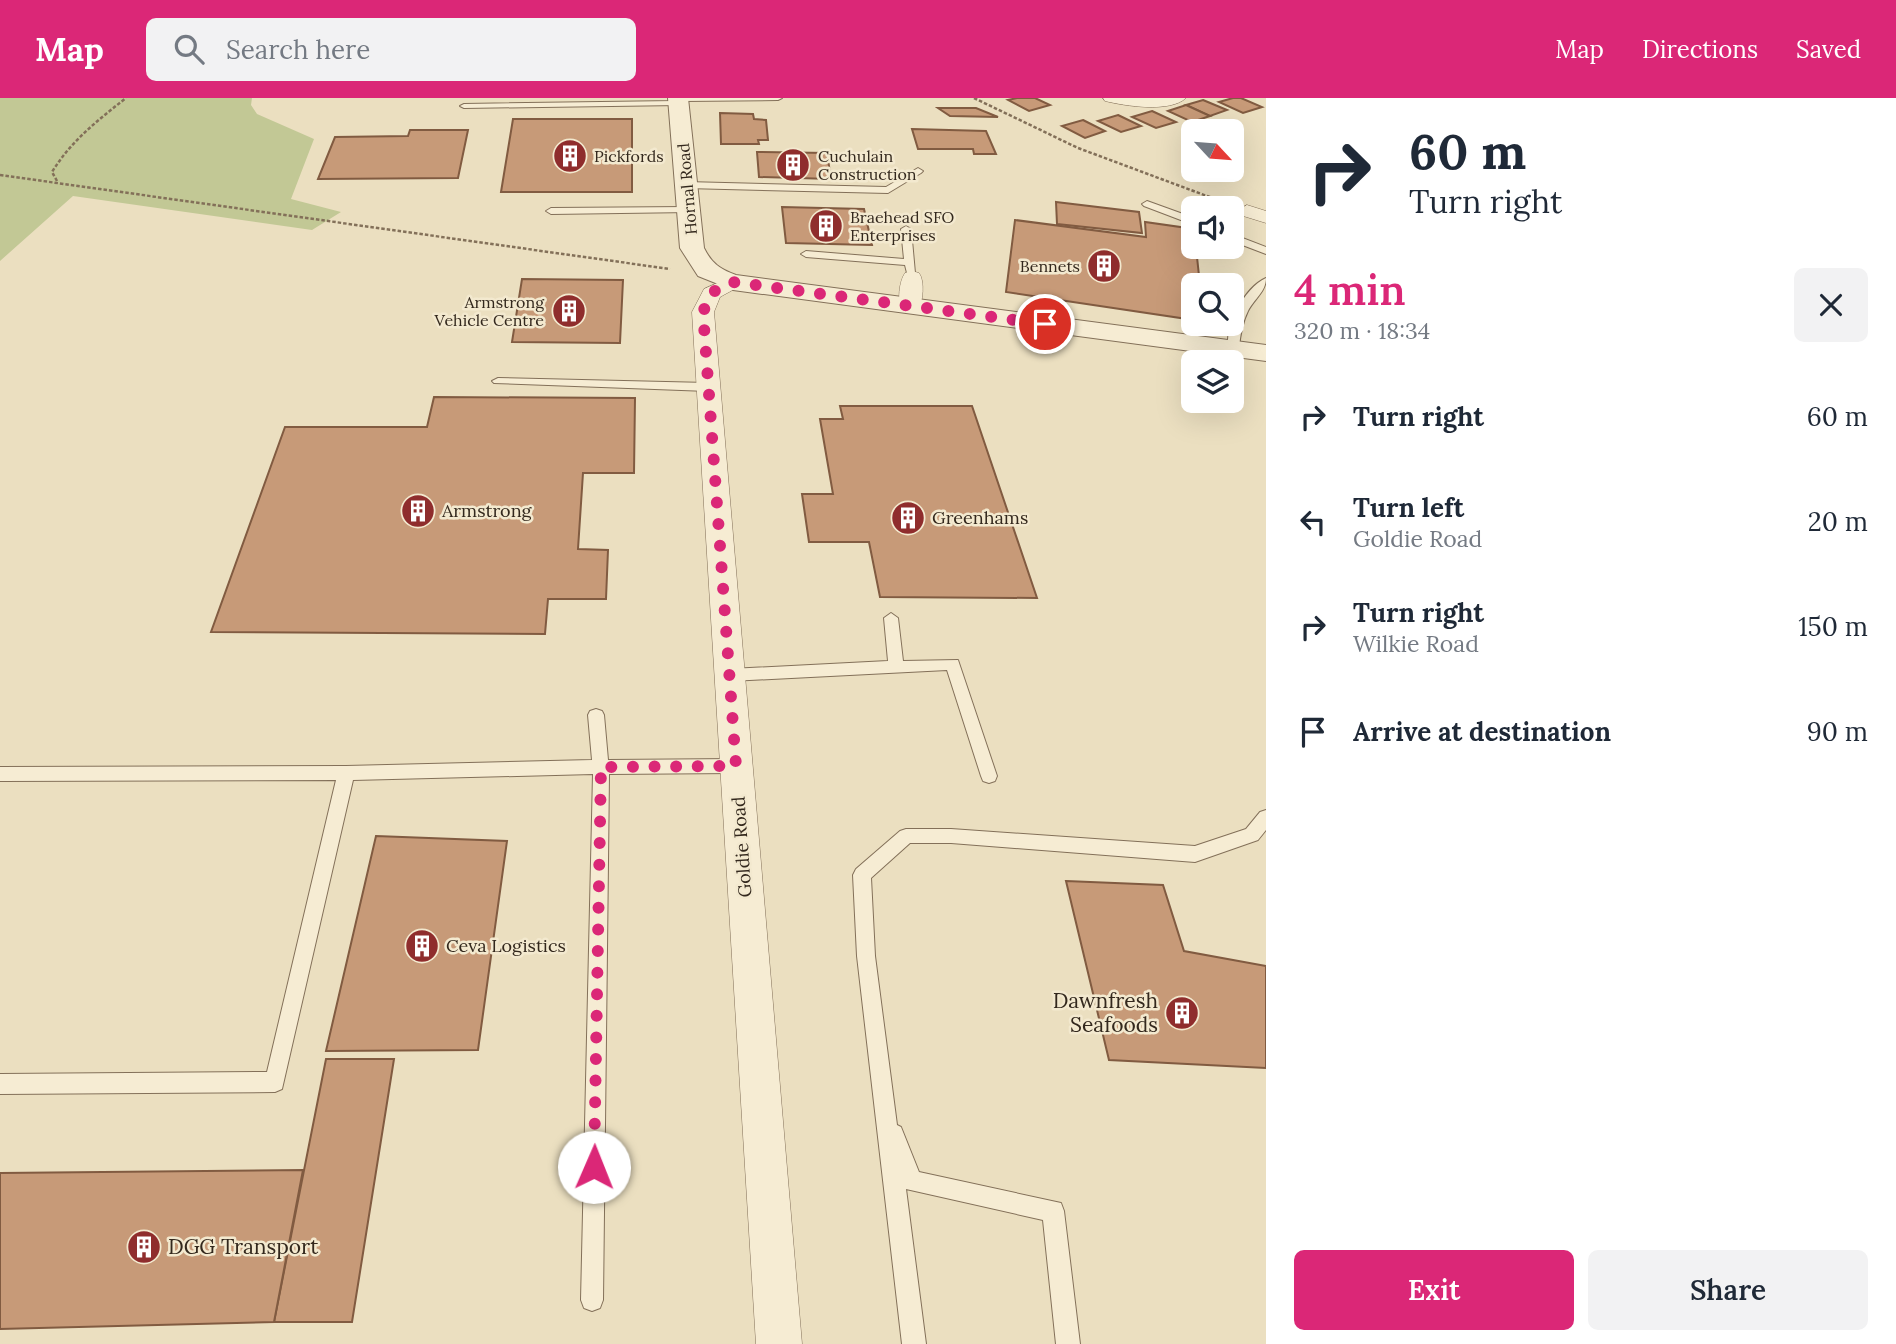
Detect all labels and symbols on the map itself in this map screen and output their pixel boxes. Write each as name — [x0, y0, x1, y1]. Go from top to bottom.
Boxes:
north arrow — [1181, 119, 1244, 182]
building icon: Pickfords — [551, 137, 589, 175]
street label: Hornal Road — [673, 142, 701, 236]
place label: Pickfords — [594, 146, 664, 166]
building icon: Cuchulain Construction — [774, 146, 812, 184]
place label: Cuchulain Construction — [818, 146, 917, 184]
building icon: Braehead SFO Enterprises — [807, 207, 845, 245]
place label: Braehead SFO Enterprises — [850, 207, 954, 245]
building icon: Bennets — [1085, 247, 1123, 285]
place label: Bennets — [1020, 256, 1080, 276]
place label: Armstrong Vehicle Centre — [434, 292, 545, 330]
building icon: Armstrong Vehicle Centre — [550, 292, 588, 330]
pin — [1015, 294, 1075, 354]
building icon: Armstrong — [399, 492, 437, 530]
place label: Armstrong — [441, 499, 533, 522]
building icon: Greenhams — [889, 499, 927, 537]
place label: Greenhams — [932, 506, 1028, 529]
street label: Goldie Road — [726, 796, 757, 898]
building icon: Ceva Logistics — [403, 927, 441, 965]
place label: Ceva Logistics — [446, 934, 566, 957]
place label: Dawnfresh Seafoods — [1053, 987, 1158, 1038]
building icon: Dawnfresh Seafoods — [1163, 994, 1201, 1032]
position arrow — [557, 1130, 631, 1204]
building icon: DGG Transport — [125, 1228, 163, 1266]
place label: DGG Transport — [168, 1233, 319, 1260]

